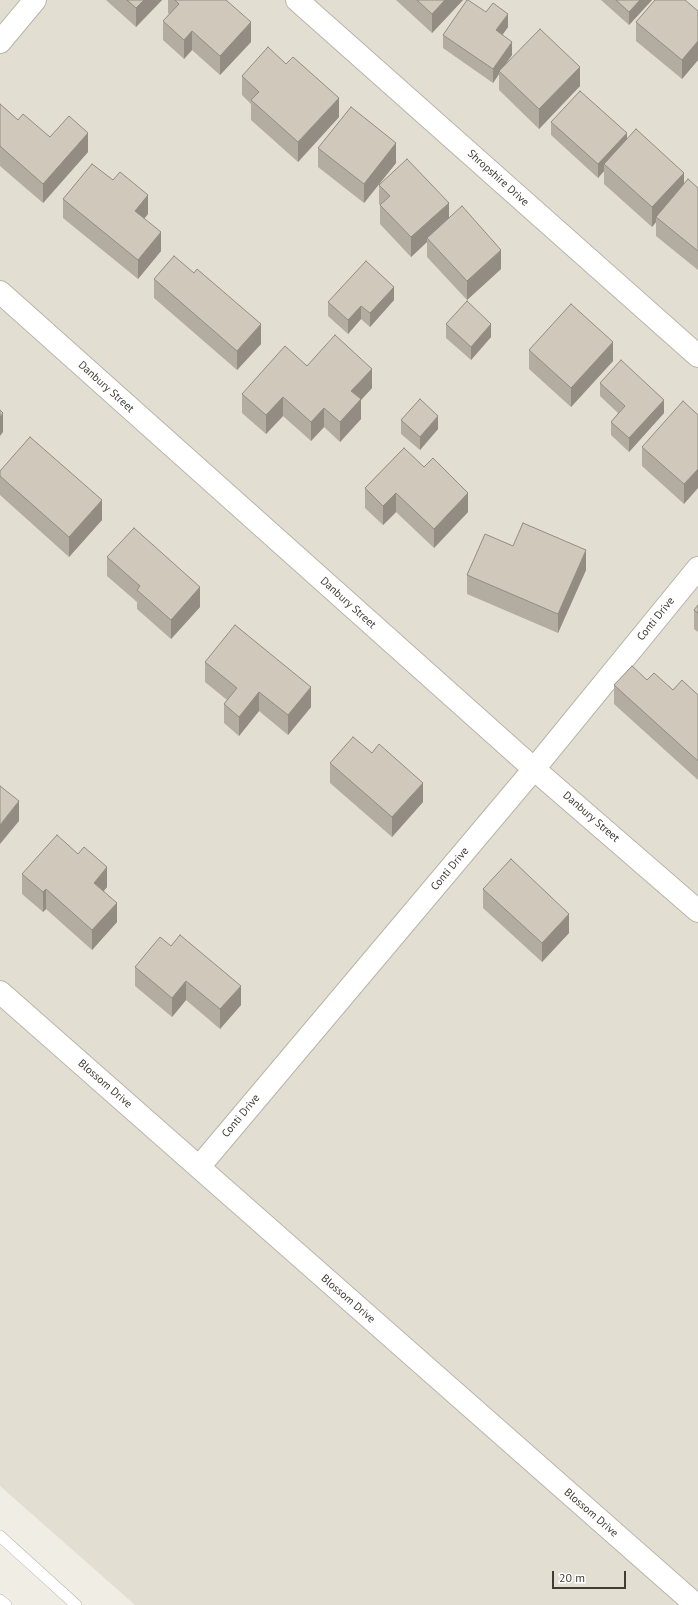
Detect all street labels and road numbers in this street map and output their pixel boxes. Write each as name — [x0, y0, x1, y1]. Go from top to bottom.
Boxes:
street label: Shropshire Drive — [465, 147, 531, 209]
street label: Danbury Street — [75, 359, 137, 415]
street label: Danbury Street — [317, 575, 379, 631]
street label: Conti Drive — [634, 595, 678, 643]
street label: Danbury Street — [560, 789, 622, 845]
street label: Conti Drive — [428, 845, 472, 893]
street label: Blossom Drive — [75, 1057, 135, 1111]
street label: Conti Drive — [219, 1092, 263, 1140]
street label: Blossom Drive — [318, 1272, 378, 1326]
street label: Blossom Drive — [561, 1486, 621, 1540]

